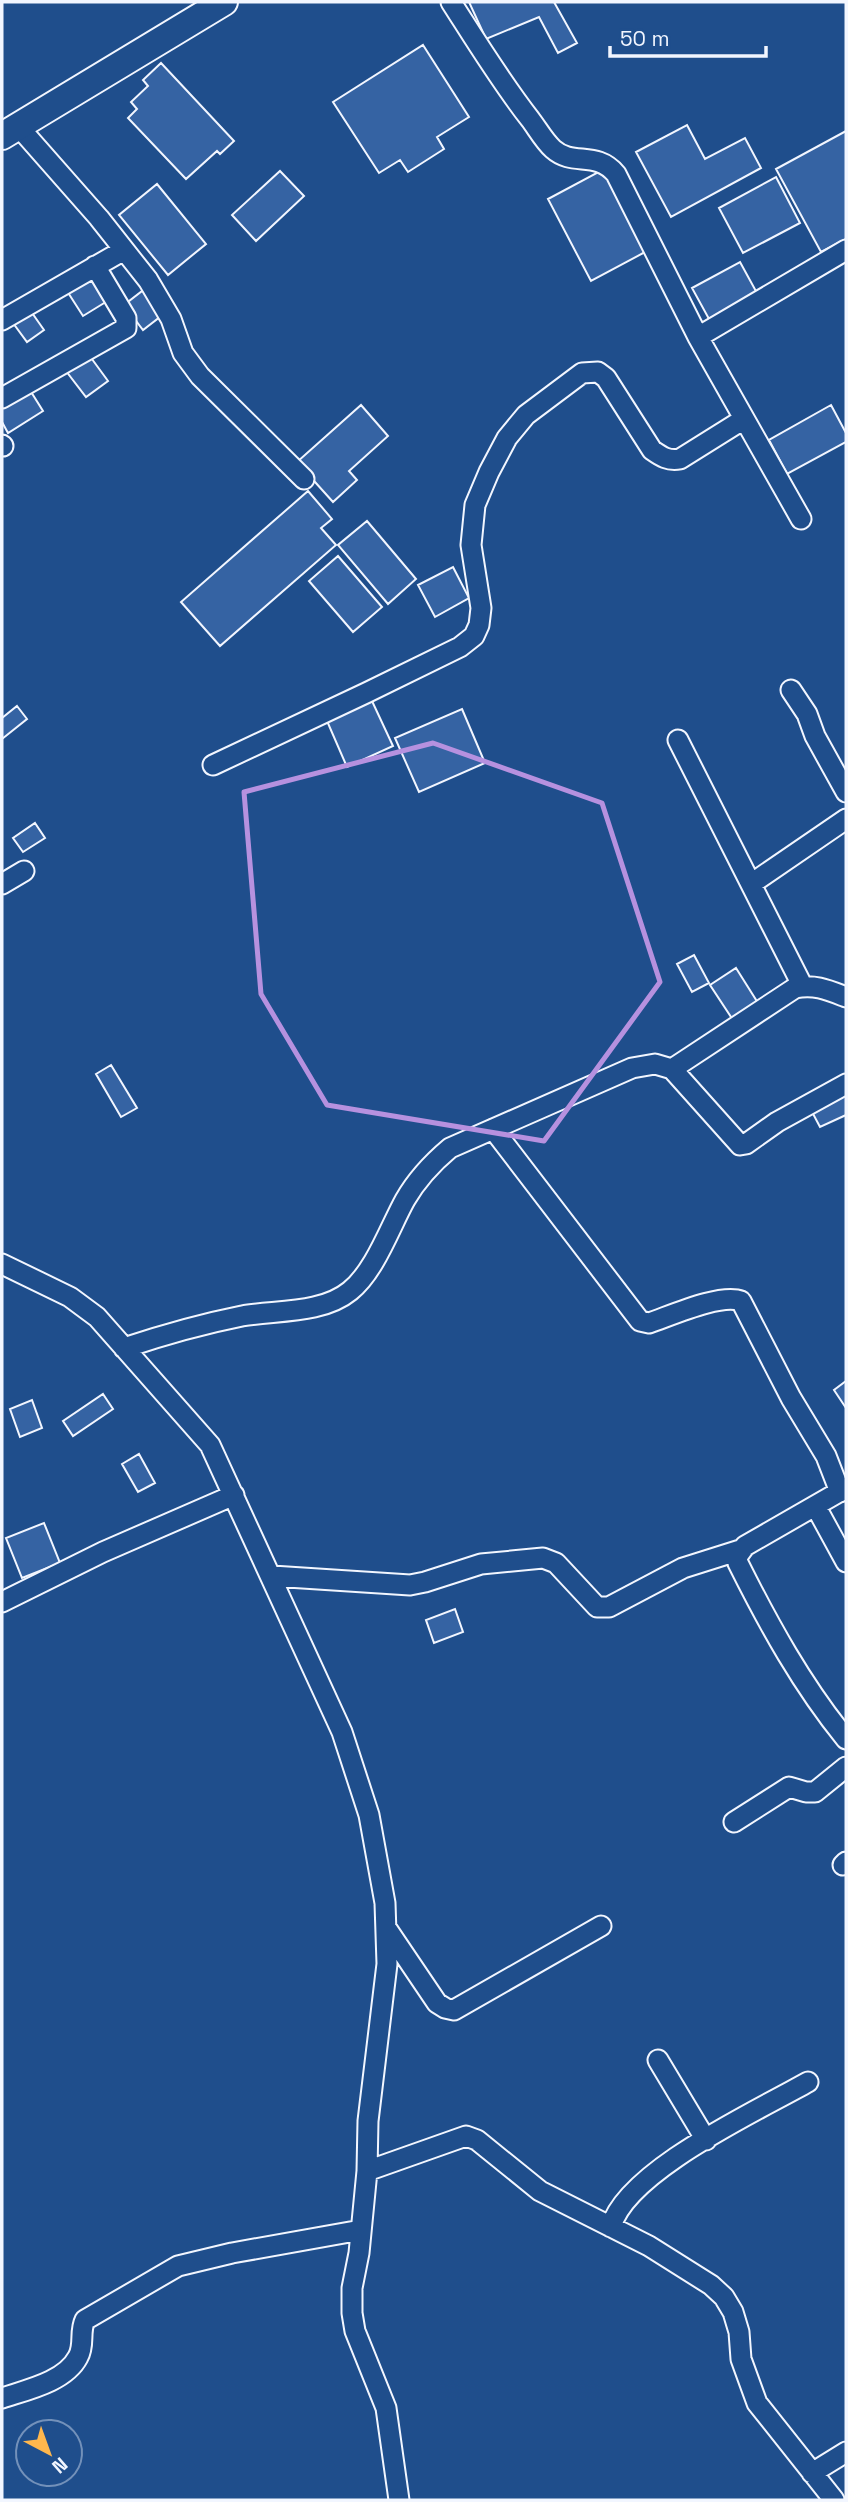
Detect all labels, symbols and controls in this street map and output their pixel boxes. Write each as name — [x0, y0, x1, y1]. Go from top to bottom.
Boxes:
scale bar — [610, 14, 766, 58]
text: 50 m — [620, 25, 670, 52]
north arrow — [14, 2418, 84, 2488]
text: N — [47, 2452, 73, 2479]

